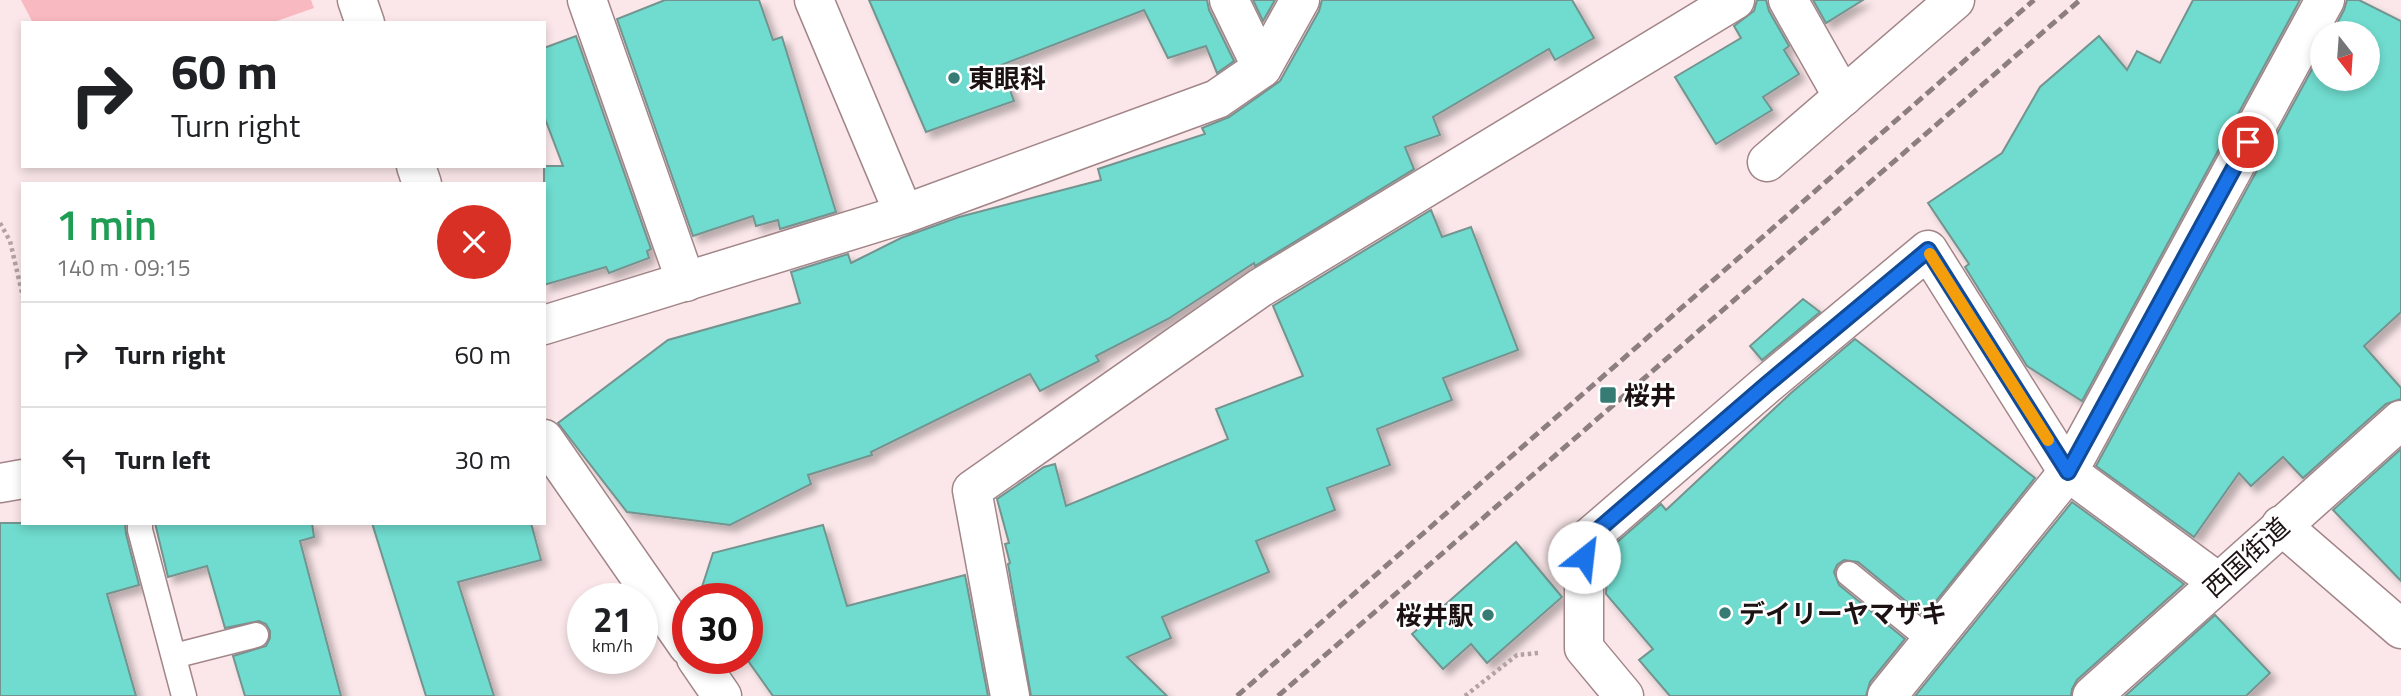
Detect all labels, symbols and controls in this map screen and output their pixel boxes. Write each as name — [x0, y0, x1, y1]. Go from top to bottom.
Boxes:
north arrow — [2310, 21, 2380, 91]
map controls — [2310, 21, 2380, 91]
text: 60 m — [171, 33, 278, 108]
icon: right — [56, 49, 147, 140]
place label: 東眼科 — [968, 59, 1046, 98]
marker: 東眼科 — [946, 70, 962, 86]
text: Turn right — [171, 101, 300, 149]
pin — [2218, 112, 2278, 172]
icon: arrive — [2229, 123, 2267, 161]
text: 1 min — [56, 192, 157, 256]
button: close — [437, 205, 511, 279]
text: 140 m · 09:15 — [56, 250, 191, 285]
text: Turn right — [115, 335, 226, 374]
text: 60 m — [454, 335, 511, 374]
icon: right — [56, 336, 94, 374]
place label: 桜井 — [1624, 376, 1676, 415]
marker: 桜井 — [1598, 385, 1618, 405]
text: Turn left — [115, 440, 210, 479]
text: 30 m — [454, 440, 511, 479]
icon: left — [56, 441, 94, 479]
street label: 西国街道 — [2194, 508, 2298, 606]
position arrow — [1547, 520, 1621, 594]
speed limit sign: 30 — [672, 583, 763, 674]
text: 21 — [593, 592, 632, 646]
place label: デイリーヤマザキ — [1739, 594, 1947, 633]
place label: 桜井駅 — [1396, 596, 1474, 635]
marker: デイリーヤマザキ — [1717, 605, 1733, 621]
marker: 桜井駅 — [1480, 607, 1496, 623]
text: km/h — [592, 632, 633, 659]

